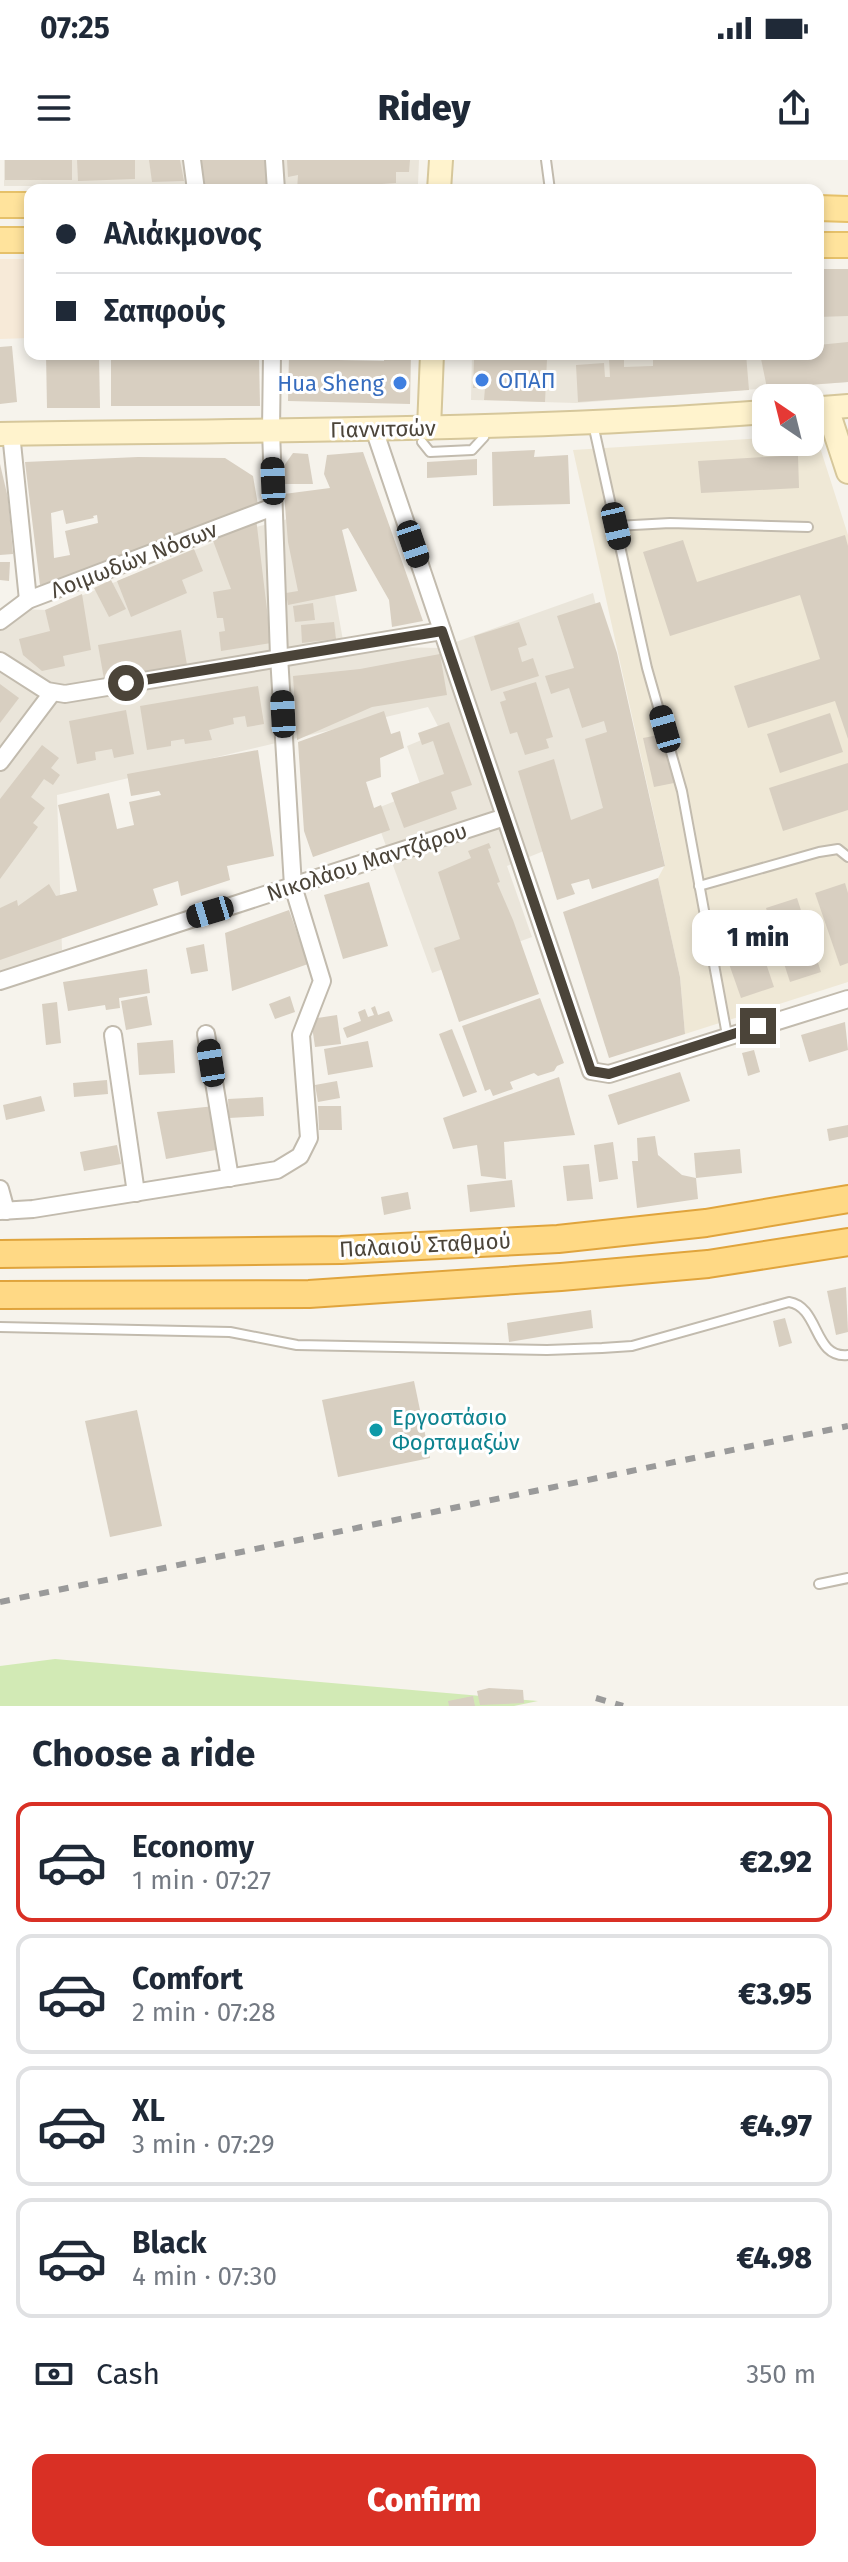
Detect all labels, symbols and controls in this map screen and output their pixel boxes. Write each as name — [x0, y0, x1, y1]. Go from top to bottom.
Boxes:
text: 07:25 — [40, 10, 110, 46]
icon: menu — [32, 86, 76, 130]
text: Ridey — [378, 86, 470, 130]
icon: share — [772, 86, 816, 130]
text: Αλιάκμονος — [104, 216, 262, 252]
text: Σαπφούς — [104, 293, 226, 329]
place label: ΟΠΑΠ — [498, 367, 556, 394]
place label: Hua Sheng — [277, 370, 385, 397]
marker: ΟΠΑΠ — [473, 371, 491, 389]
marker: Hua Sheng — [391, 374, 409, 392]
north arrow — [752, 384, 824, 456]
map controls — [752, 384, 824, 456]
street label: Γιαννιτσών — [330, 415, 436, 443]
car — [260, 457, 286, 505]
car — [599, 500, 633, 552]
street label: Λοιμωδών Νόσων — [47, 516, 222, 604]
car — [394, 517, 432, 571]
route start — [108, 665, 144, 701]
car — [270, 689, 296, 739]
car — [647, 703, 683, 755]
street label: Νικολάου Μαντζάρου — [263, 817, 471, 907]
car — [184, 894, 236, 930]
callout: 1 min — [692, 910, 824, 966]
text: 1 min — [727, 922, 789, 953]
route end — [740, 1008, 776, 1044]
car — [195, 1037, 227, 1089]
street label: Παλαιού Σταθμού — [338, 1227, 512, 1263]
place label: Εργοστάσιο Φορταμαξών — [392, 1404, 520, 1456]
marker: Εργοστάσιο Φορταμαξών — [367, 1421, 385, 1439]
text: Choose a ride — [32, 1732, 255, 1776]
icon: car — [36, 1826, 108, 1898]
text: Economy — [132, 1829, 254, 1865]
text: €2.92 — [740, 1844, 812, 1880]
text: 1 min · 07:27 — [132, 1865, 271, 1896]
icon: car — [36, 1958, 108, 2030]
text: Comfort — [132, 1961, 243, 1997]
text: €3.95 — [738, 1976, 812, 2012]
text: 2 min · 07:28 — [132, 1997, 276, 2028]
icon: car — [36, 2090, 108, 2162]
text: XL — [132, 2093, 165, 2129]
text: €4.97 — [740, 2108, 812, 2144]
text: 3 min · 07:29 — [132, 2129, 275, 2160]
icon: car — [36, 2222, 108, 2294]
text: Black — [132, 2225, 207, 2261]
text: €4.98 — [736, 2240, 812, 2276]
text: 4 min · 07:30 — [132, 2261, 277, 2292]
icon: cash — [32, 2352, 76, 2396]
text: Cash — [96, 2356, 160, 2392]
text: 350 m — [746, 2359, 816, 2390]
button: Confirm — [32, 2454, 816, 2546]

